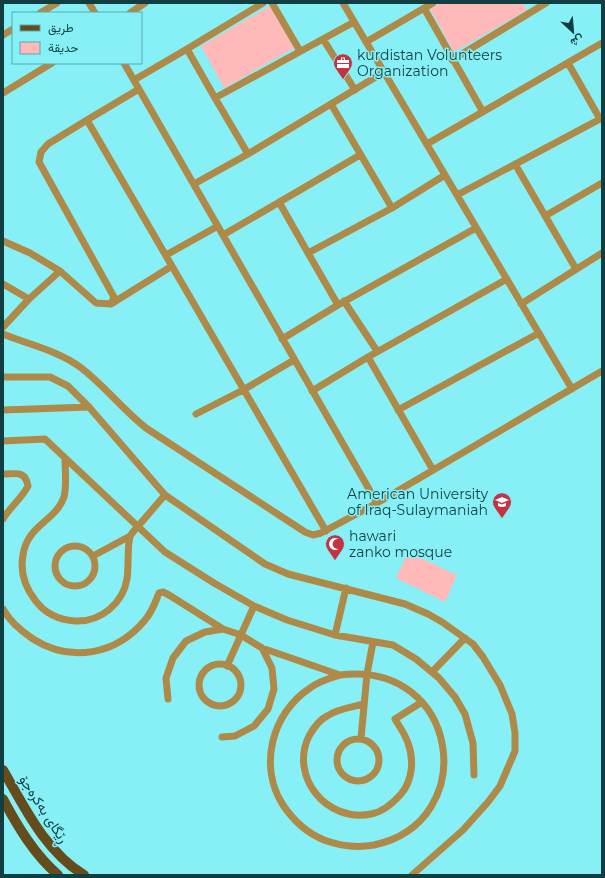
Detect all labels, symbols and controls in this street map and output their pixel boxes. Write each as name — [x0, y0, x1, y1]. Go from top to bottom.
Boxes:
legend — [12, 12, 142, 64]
north arrow — [553, 12, 593, 52]
text: طريق — [48, 20, 74, 36]
text: ش — [568, 32, 586, 50]
text: حديقة — [48, 40, 78, 55]
place label: kurdistan Volunteers Organization — [357, 46, 502, 80]
office icon: kurdistan Volunteers Organization — [332, 52, 354, 80]
place label: American University of Iraq-Sulaymaniah — [347, 485, 488, 519]
school or university icon: American University of Iraq-Sulaymaniah — [491, 491, 513, 519]
place label: hawari zanko mosque — [349, 527, 452, 561]
mosque icon: hawari zanko mosque — [324, 533, 346, 561]
street label: ڕێگای بەکرەجۆ — [13, 772, 73, 848]

